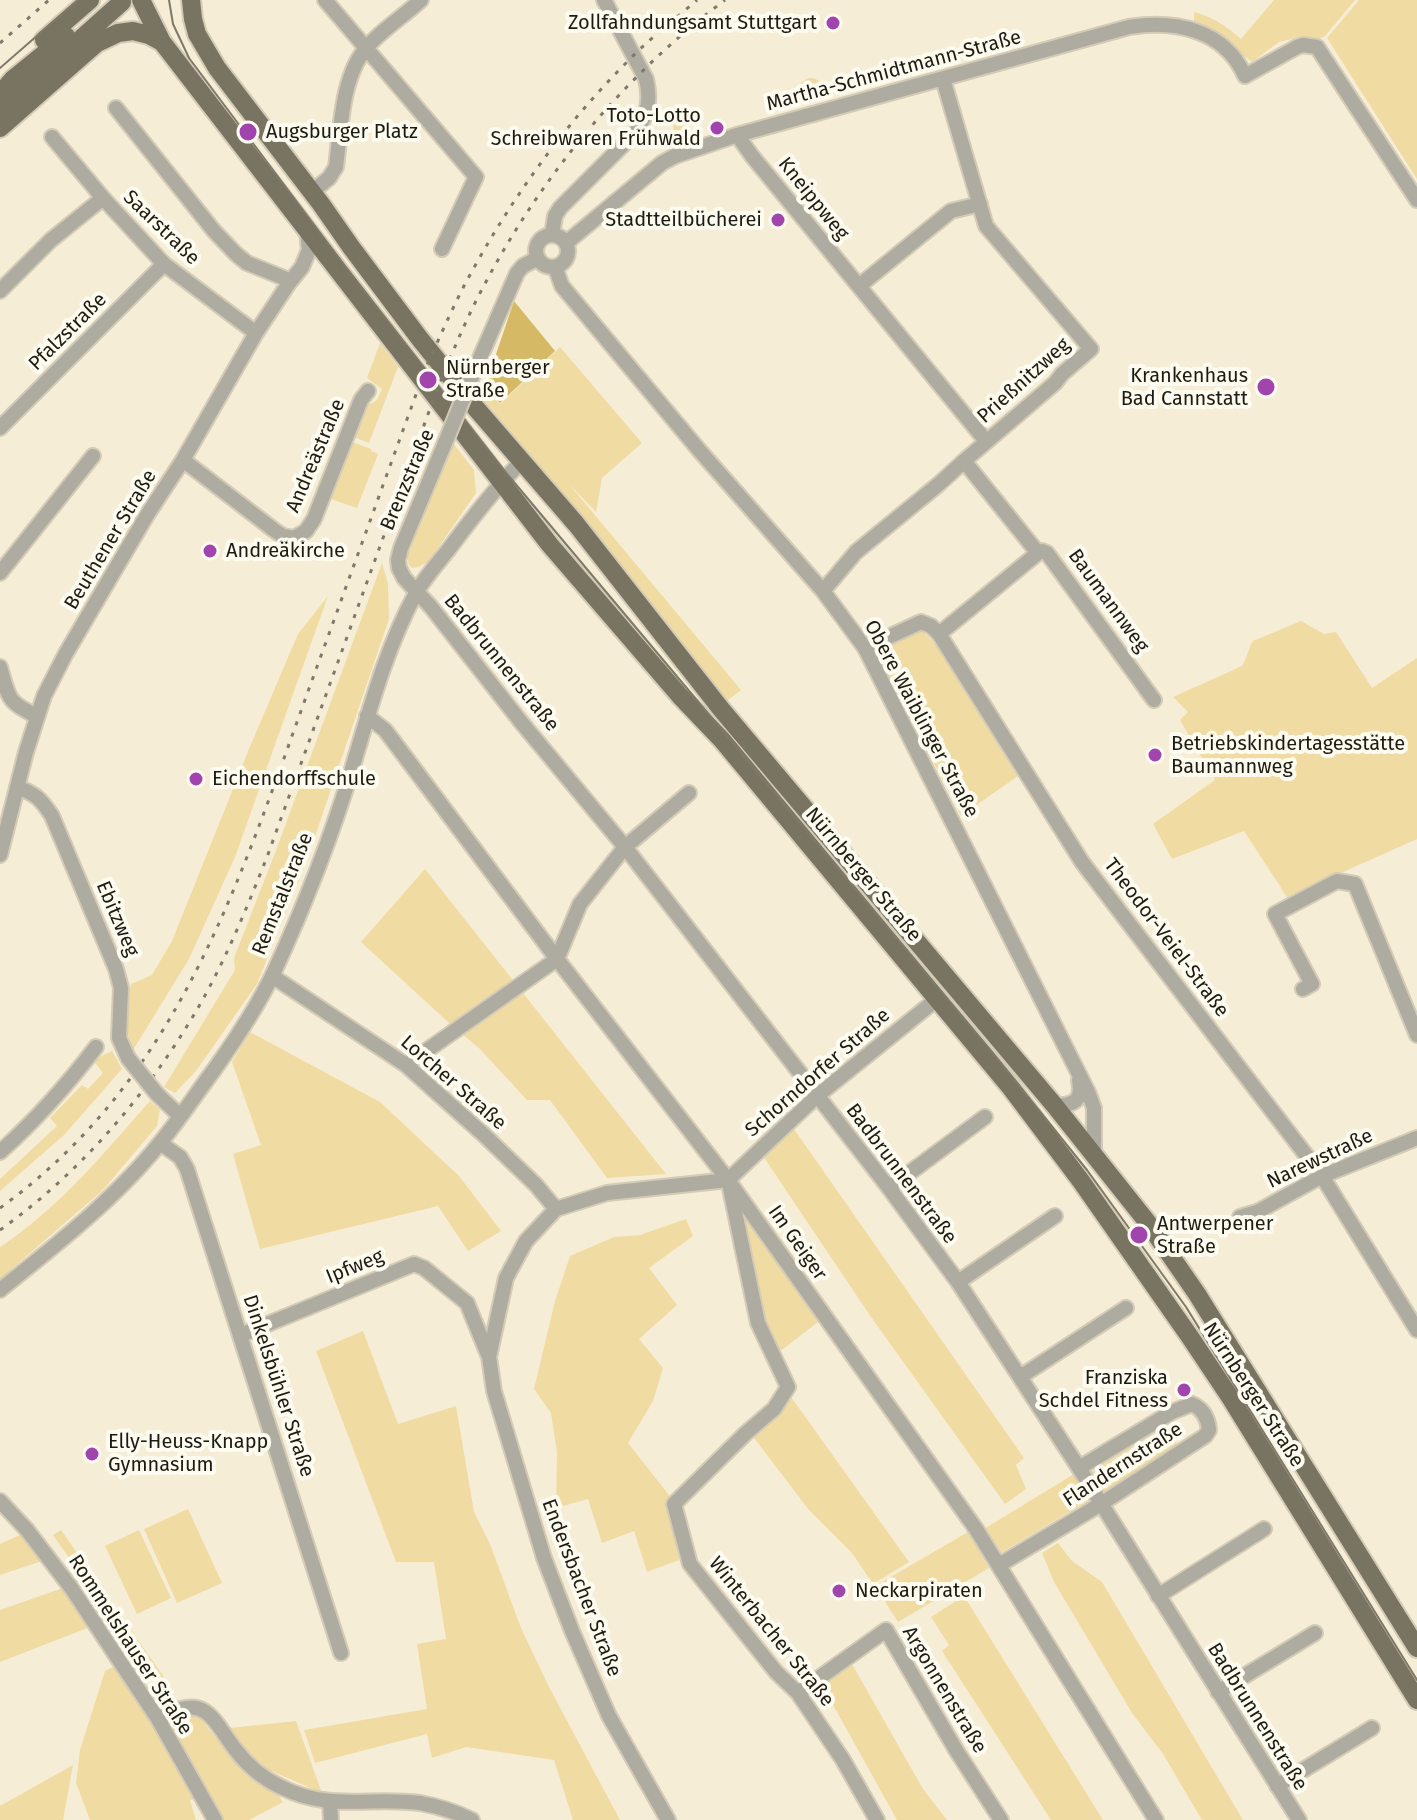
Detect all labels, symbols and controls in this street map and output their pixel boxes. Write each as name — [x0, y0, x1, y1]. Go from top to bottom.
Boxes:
place label: Zollfahndungsamt Stuttgart — [568, 11, 817, 35]
marker: Zollfahndungsamt Stuttgart — [824, 14, 842, 32]
street label: Martha-Schmidtmann-Straße — [764, 25, 1024, 117]
place label: Toto-Lotto Schreibwaren Frühwald — [491, 104, 701, 151]
marker: Toto-Lotto Schreibwaren Frühwald — [708, 119, 726, 137]
place label: Augsburger Platz — [266, 120, 418, 144]
marker: Augsburger Platz — [237, 121, 259, 143]
street label: Kneippweg — [772, 153, 854, 245]
street label: Saarstraße — [118, 186, 204, 270]
place label: Stadtteilbücherei — [605, 208, 762, 232]
marker: Stadtteilbücherei — [769, 211, 787, 229]
street label: Pfalzstraße — [24, 288, 112, 376]
street label: Prießnitzweg — [973, 333, 1075, 429]
place label: Nürnberger Straße — [446, 356, 550, 403]
place label: Krankenhaus Bad Cannstatt — [1121, 364, 1248, 411]
marker: Nürnberger Straße — [417, 369, 439, 391]
marker: Krankenhaus Bad Cannstatt — [1255, 376, 1277, 398]
street label: Andreästraße — [281, 396, 351, 516]
street label: Brenzstraße — [376, 426, 440, 534]
street label: Beuthener Straße — [60, 466, 162, 614]
place label: Andreäkirche — [226, 539, 345, 563]
marker: Andreäkirche — [201, 542, 219, 560]
street label: Baumannweg — [1063, 545, 1153, 657]
street label: Badbrunnenstraße — [438, 590, 564, 736]
street label: Obere Waiblinger Straße — [859, 616, 983, 822]
place label: Betriebskindertagesstätte Baumannweg — [1171, 732, 1405, 779]
marker: Betriebskindertagesstätte Baumannweg — [1146, 746, 1164, 764]
place label: Eichendorffschule — [212, 767, 376, 791]
marker: Eichendorffschule — [187, 770, 205, 788]
street label: Nürnberger Straße — [800, 803, 926, 947]
street label: Remstalstraße — [248, 829, 318, 959]
street label: Theodor-Veiel-Straße — [1098, 854, 1234, 1022]
street label: Ebitzweg — [90, 878, 144, 960]
street label: Schorndorfer Straße — [741, 1004, 895, 1142]
street label: Lorcher Straße — [395, 1031, 511, 1135]
street label: Badbrunnenstraße — [840, 1099, 962, 1249]
street label: Narewstraße — [1263, 1124, 1377, 1194]
street label: Im Geiger — [762, 1201, 832, 1285]
place label: Antwerpener Straße — [1157, 1212, 1273, 1259]
marker: Antwerpener Straße — [1128, 1224, 1150, 1246]
street label: Ipfweg — [323, 1245, 387, 1289]
street label: Dinkelsbühler Straße — [237, 1292, 319, 1480]
street label: Nürnberger Straße — [1197, 1318, 1309, 1472]
place label: Franziska Schdel Fitness — [1039, 1366, 1168, 1413]
marker: Franziska Schdel Fitness — [1175, 1381, 1193, 1399]
street label: Flandernstraße — [1059, 1417, 1187, 1513]
place label: Elly-Heuss-Knapp Gymnasium — [108, 1430, 268, 1477]
marker: Elly-Heuss-Knapp Gymnasium — [83, 1445, 101, 1463]
street label: Endersbacher Straße — [536, 1496, 626, 1680]
street label: Rommelshauser Straße — [63, 1550, 197, 1740]
street label: Winterbacher Straße — [703, 1552, 839, 1712]
place label: Neckarpiraten — [855, 1579, 983, 1603]
marker: Neckarpiraten — [830, 1582, 848, 1600]
street label: Argonnenstraße — [897, 1622, 991, 1758]
street label: Badbrunnenstraße — [1202, 1639, 1312, 1795]

